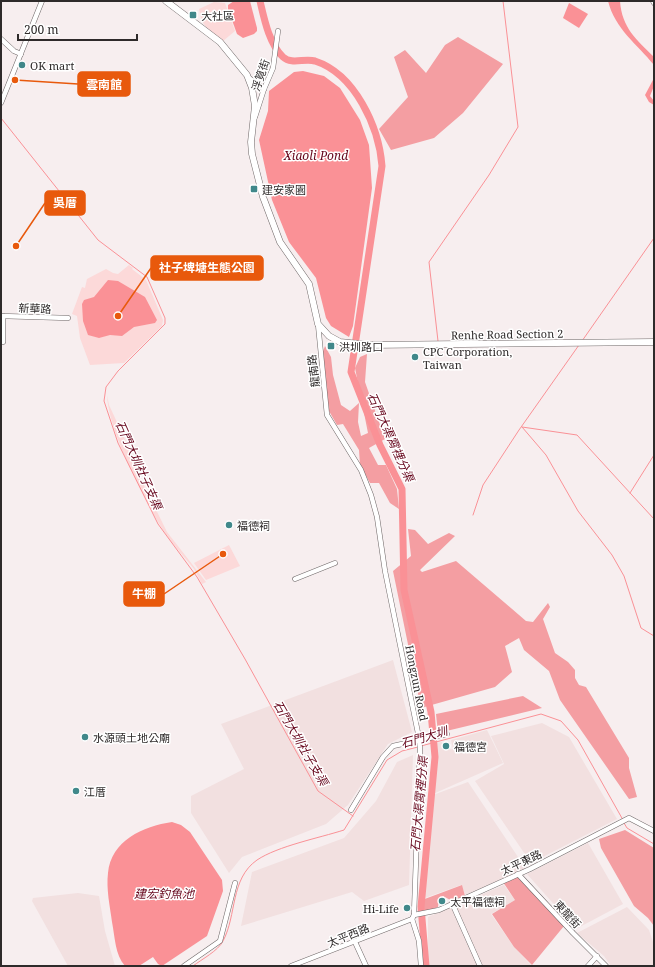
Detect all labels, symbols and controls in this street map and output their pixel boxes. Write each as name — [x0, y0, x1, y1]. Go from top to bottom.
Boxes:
place label: 大社區 — [201, 8, 234, 23]
marker: 大社區 — [188, 10, 198, 20]
scale bar — [18, 16, 137, 42]
text: 200 m — [24, 21, 59, 38]
street label: 浮筧街 — [248, 57, 272, 93]
place label: OK mart — [30, 58, 74, 73]
marker: OK mart — [17, 60, 27, 70]
callout: 雲南館 — [78, 72, 130, 96]
text: 雲南館 — [86, 76, 122, 93]
water label: Xiaoli Pond — [283, 147, 348, 164]
place label: 建安家園 — [262, 182, 306, 197]
marker: 建安家園 — [249, 184, 259, 194]
callout: 吳厝 — [45, 191, 85, 215]
text: 吳厝 — [53, 194, 77, 211]
callout: 社子埤塘生態公園 — [151, 256, 263, 280]
text: 社子埤塘生態公園 — [159, 259, 255, 276]
street label: 新華路 — [18, 300, 52, 316]
street label: Renhe Road Section 2 — [451, 326, 563, 342]
place label: 洪圳路口 — [339, 339, 383, 354]
marker: 洪圳路口 — [326, 341, 336, 351]
place label: CPC Corporation, Taiwan — [423, 344, 512, 372]
marker: CPC Corporation, Taiwan — [410, 352, 420, 362]
street label: 龍南路 — [304, 354, 322, 388]
water label: 石門大渠霄裡分渠 — [364, 390, 419, 486]
water label: 石門大圳社子支渠 — [112, 418, 167, 514]
place label: 福德祠 — [237, 518, 270, 533]
marker: 福德祠 — [224, 520, 234, 530]
callout: 牛棚 — [124, 582, 164, 606]
text: 牛棚 — [132, 585, 156, 602]
street label: Hongzun Road — [402, 644, 432, 723]
water label: 石門大圳社子支渠 — [270, 697, 333, 791]
water label: 石門大圳 — [399, 722, 451, 752]
place label: 水源頭土地公廟 — [93, 730, 170, 745]
marker: 水源頭土地公廟 — [80, 732, 90, 742]
place label: 福德宮 — [454, 739, 487, 754]
marker: 福德宮 — [441, 741, 451, 751]
water label: 石門大渠霄裡分渠 — [406, 753, 432, 853]
place label: 江厝 — [84, 784, 106, 799]
marker: 江厝 — [71, 786, 81, 796]
street label: 太平東路 — [498, 846, 544, 878]
water label: 建宏釣魚池 — [134, 885, 196, 902]
place label: 太平福德祠 — [450, 894, 505, 909]
marker: 太平福德祠 — [437, 896, 447, 906]
street label: 東龍街 — [551, 897, 585, 931]
place label: Hi-Life — [363, 901, 399, 916]
marker: Hi-Life — [402, 903, 412, 913]
street label: 太平西路 — [325, 920, 371, 950]

